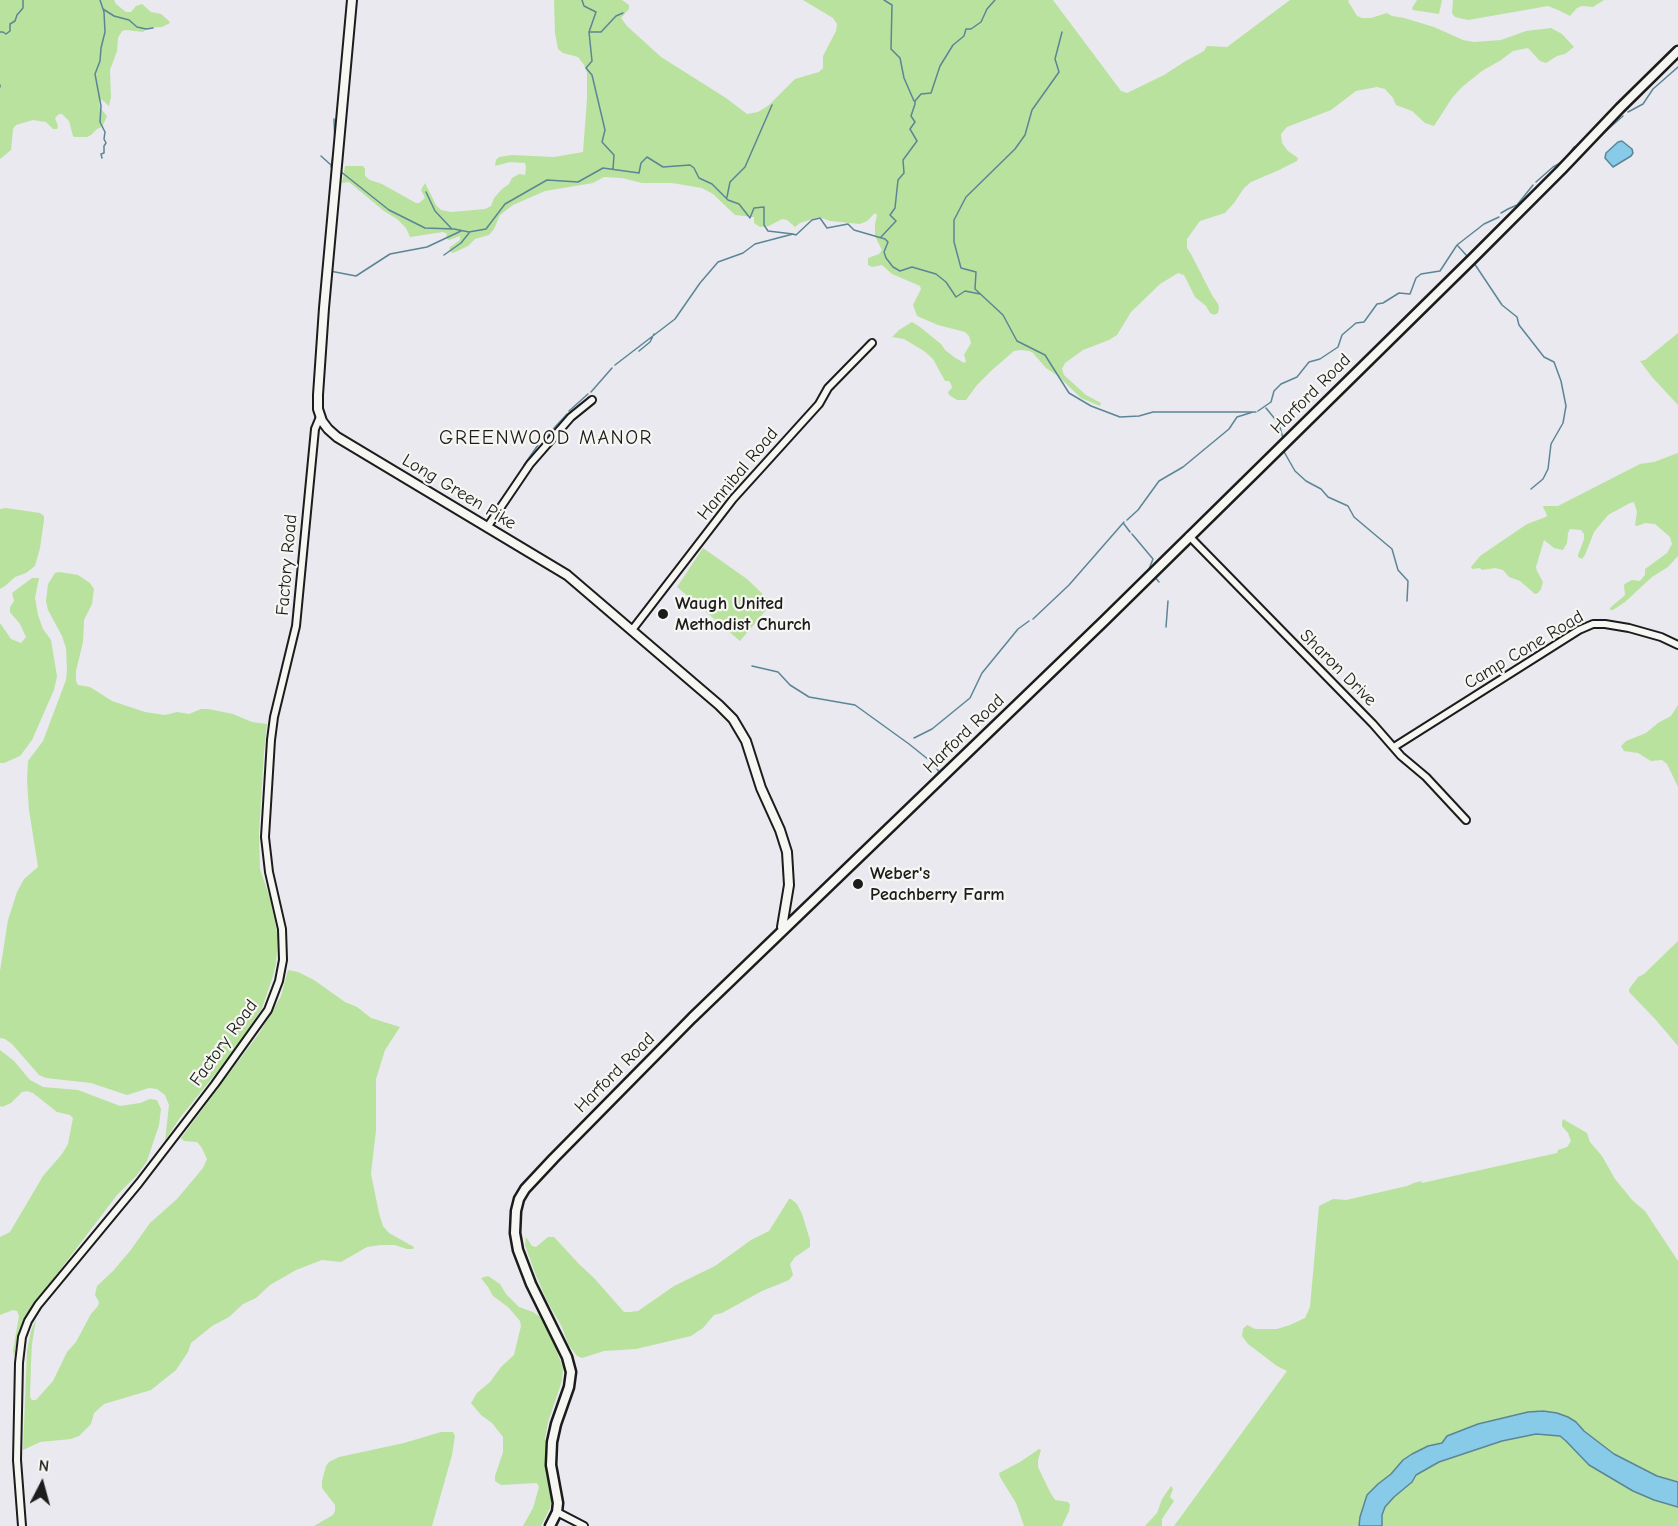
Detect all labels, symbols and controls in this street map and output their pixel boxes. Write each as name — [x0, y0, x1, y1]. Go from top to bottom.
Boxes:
street label: Harford Road — [1266, 349, 1356, 439]
street label: Hannibal Road — [693, 423, 783, 525]
district label: GREENWOOD MANOR — [439, 426, 653, 450]
street label: Long Green Pike — [398, 450, 520, 534]
street label: Factory Road — [272, 513, 302, 617]
place label: Waugh United Methodist Church — [675, 593, 811, 636]
street label: Camp Cone Road — [1460, 606, 1588, 694]
marker: Waugh United Methodist Church — [656, 607, 670, 621]
street label: Sharon Drive — [1295, 625, 1381, 711]
street label: Harford Road — [919, 690, 1009, 778]
place label: Weber's Peachberry Farm — [870, 863, 1005, 906]
marker: Weber's Peachberry Farm — [851, 877, 865, 891]
street label: Factory Road — [185, 996, 263, 1090]
street label: Harford Road — [570, 1028, 660, 1118]
north arrow — [12, 1454, 72, 1514]
text: N — [38, 1457, 50, 1476]

